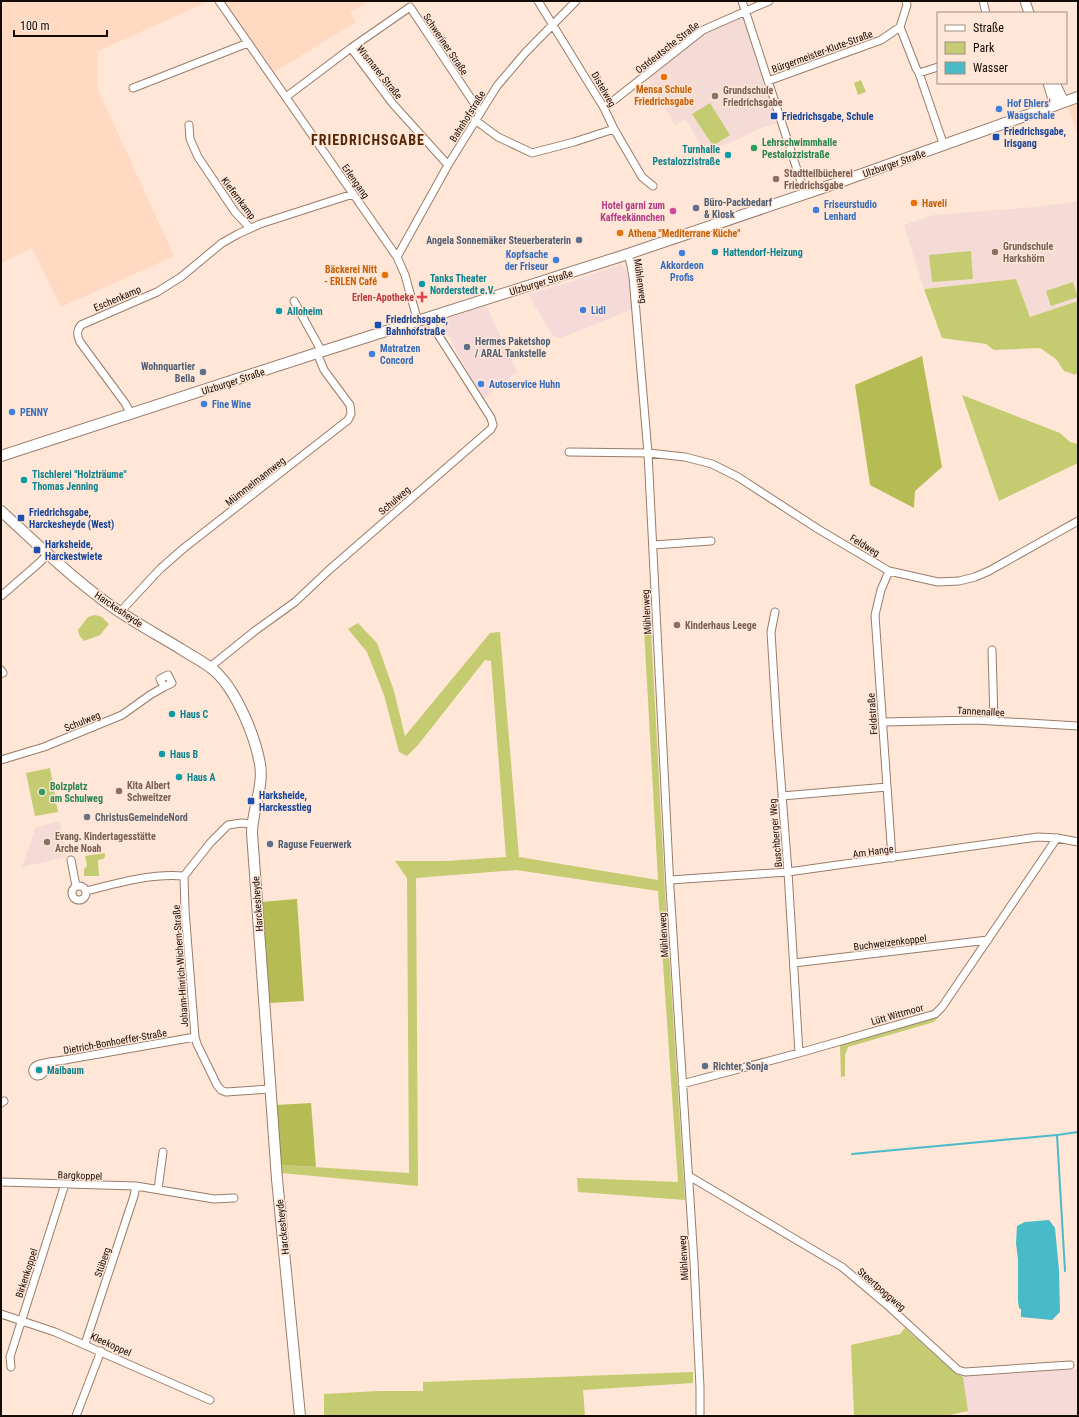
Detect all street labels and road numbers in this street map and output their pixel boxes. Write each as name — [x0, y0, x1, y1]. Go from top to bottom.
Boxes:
street label: Schweriner Straße — [421, 11, 470, 77]
street label: Ostdeutsche Straße — [633, 19, 702, 76]
street label: Bürgermeister-Klute-Straße — [770, 28, 874, 75]
street label: Wismarer Straße — [355, 43, 405, 101]
street label: Distelweg — [589, 70, 618, 109]
street label: Bahnhofstraße — [447, 88, 488, 144]
street label: Ulzburger Straße — [861, 147, 927, 179]
street label: Erlengang — [340, 162, 371, 201]
street label: Kiefernkamp — [219, 175, 258, 222]
street label: Mühlenweg — [632, 258, 649, 304]
street label: Ulzburger Straße — [508, 268, 574, 297]
street label: Eschenkamp — [92, 284, 143, 313]
street label: Ulzburger Straße — [200, 366, 266, 397]
street label: Mümmelmannweg — [223, 455, 287, 508]
street label: Schulweg — [376, 484, 412, 517]
street label: Feldweg — [848, 532, 882, 559]
street label: Harckesheyde — [93, 589, 145, 630]
street label: Mühlenweg — [640, 589, 653, 635]
street label: Feldstraße — [866, 692, 879, 735]
street label: Tannenallee — [957, 705, 1005, 718]
street label: Schulweg — [63, 709, 102, 734]
street label: Buschberger Weg — [767, 798, 784, 868]
street label: Am Hange — [852, 843, 894, 860]
street label: Harckesheyde — [250, 876, 265, 932]
street label: Johann-Hinrich-Wichern-Straße — [171, 904, 190, 1027]
street label: Mühlenweg — [657, 912, 670, 958]
street label: Buchweizenkoppel — [853, 933, 927, 952]
street label: Lütt Wittmoor — [870, 1002, 925, 1027]
street label: Dietrich-Bonhoeffer-Straße — [62, 1027, 168, 1056]
street label: Bargkoppel — [58, 1169, 102, 1182]
street label: Harckesheyde — [274, 1199, 291, 1255]
street label: Mühlenweg — [677, 1235, 690, 1281]
street label: Stüberg — [92, 1246, 113, 1278]
street label: Birkenkoppel — [13, 1247, 40, 1299]
street label: Steertpoggweg — [856, 1266, 908, 1313]
street label: Kleekoppel — [89, 1331, 133, 1358]

